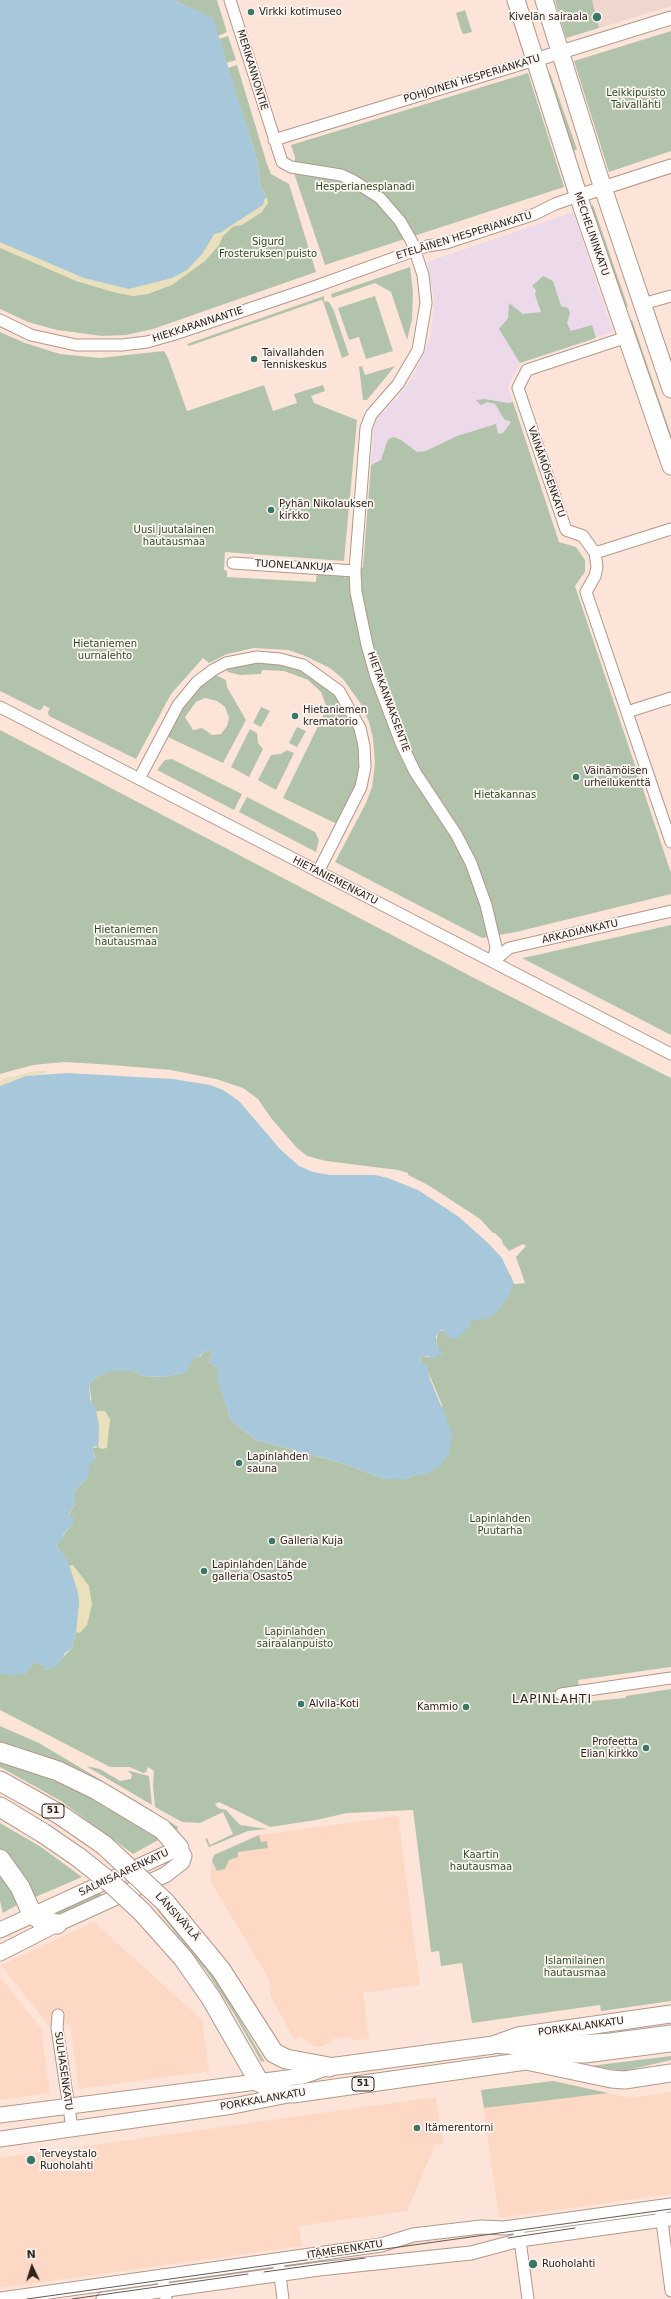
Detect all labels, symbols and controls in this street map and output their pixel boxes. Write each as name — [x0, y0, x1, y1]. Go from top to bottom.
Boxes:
place label: Virkki kotimuseo — [259, 6, 342, 18]
marker: Virkki kotimuseo — [246, 7, 256, 17]
place label: Kivelän sairaala — [509, 11, 588, 23]
marker: Kivelän sairaala — [591, 11, 603, 23]
street label: MERIKANNONTIE — [234, 28, 270, 112]
street label: POHJOINEN HESPERIANKATU — [402, 52, 542, 106]
park label: Leikkipuisto Taivallahti — [606, 87, 666, 110]
park label: Hesperianesplanadi — [316, 181, 414, 193]
street label: MECHELININKATU — [571, 190, 611, 278]
street label: ETELÄINEN HESPERIANKATU — [395, 210, 533, 262]
park label: Sigurd Frosteruksen puisto — [219, 236, 317, 260]
street label: HIEKKARANNANTIE — [151, 305, 245, 345]
place label: Taivallahden Tenniskeskus — [262, 347, 327, 370]
marker: Taivallahden Tenniskeskus — [249, 354, 259, 364]
street label: VÄINÄMÖISENKATU — [525, 425, 567, 519]
place label: Pyhän Nikolauksen kirkko — [279, 498, 373, 522]
marker: Pyhän Nikolauksen kirkko — [266, 505, 276, 515]
park label: Uusi juutalainen hautausmaa — [134, 524, 214, 548]
street label: TUONELANKUJA — [255, 558, 333, 574]
park label: Hietaniemen uurnalehto — [73, 638, 137, 662]
street label: HIETAKANNAKSENTIE — [364, 650, 412, 754]
place label: Hietaniemen krematorio — [303, 704, 367, 728]
marker: Hietaniemen krematorio — [290, 711, 300, 721]
place label: Väinämöisen urheilukenttä — [584, 765, 651, 788]
marker: Väinämöisen urheilukenttä — [571, 772, 581, 782]
park label: Hietakannas — [474, 789, 536, 801]
street label: HIETANIEMENKATU — [290, 854, 380, 908]
street label: ARKADIANKATU — [541, 917, 619, 947]
park label: Hietaniemen hautausmaa — [94, 924, 158, 948]
place label: Lapinlahden sauna — [247, 1451, 308, 1474]
marker: Lapinlahden sauna — [234, 1458, 244, 1468]
park label: Lapinlahden Puutarha — [469, 1513, 531, 1536]
place label: Galleria Kuja — [280, 1535, 343, 1547]
marker: Galleria Kuja — [267, 1536, 277, 1546]
place label: Lapinlahden Lähde galleria Osasto5 — [212, 1559, 307, 1582]
marker: Lapinlahden Lähde galleria Osasto5 — [199, 1566, 209, 1576]
park label: Lapinlahden sairaalanpuisto — [257, 1626, 333, 1650]
district label: LAPINLAHTI — [512, 1693, 592, 1707]
place label: Alvila-Koti — [309, 1698, 359, 1710]
marker: Alvila-Koti — [296, 1699, 306, 1709]
place label: Kammio — [417, 1701, 458, 1713]
marker: Kammio — [461, 1702, 471, 1712]
place label: Profeetta Elian kirkko — [580, 1736, 638, 1760]
marker: Profeetta Elian kirkko — [641, 1743, 651, 1753]
road number: 51 — [42, 1804, 64, 1818]
street label: SALMISAARENKATU — [77, 1847, 171, 1899]
park label: Kaartin hautausmaa — [450, 1849, 512, 1872]
street label: LÄNSIVÄYLÄ — [152, 1891, 202, 1943]
park label: Islamilainen hautausmaa — [544, 1955, 606, 1978]
street label: PORKKALANKATU — [537, 2015, 625, 2039]
street label: SULHASENKATU — [52, 2031, 74, 2111]
road number: 51 — [352, 2077, 374, 2091]
street label: PORKKALANKATU — [219, 2087, 307, 2113]
place label: Itämerentorni — [425, 2122, 493, 2134]
marker: Itämerentorni — [412, 2123, 422, 2133]
place label: Terveystalo Ruoholahti — [40, 2148, 97, 2172]
marker: Terveystalo Ruoholahti — [25, 2154, 37, 2166]
street label: ITÄMERENKATU — [306, 2238, 384, 2262]
north arrow — [12, 2247, 52, 2287]
text: N — [26, 2248, 36, 2261]
marker: Ruoholahti — [527, 2258, 539, 2270]
place label: Ruoholahti — [542, 2258, 595, 2270]

